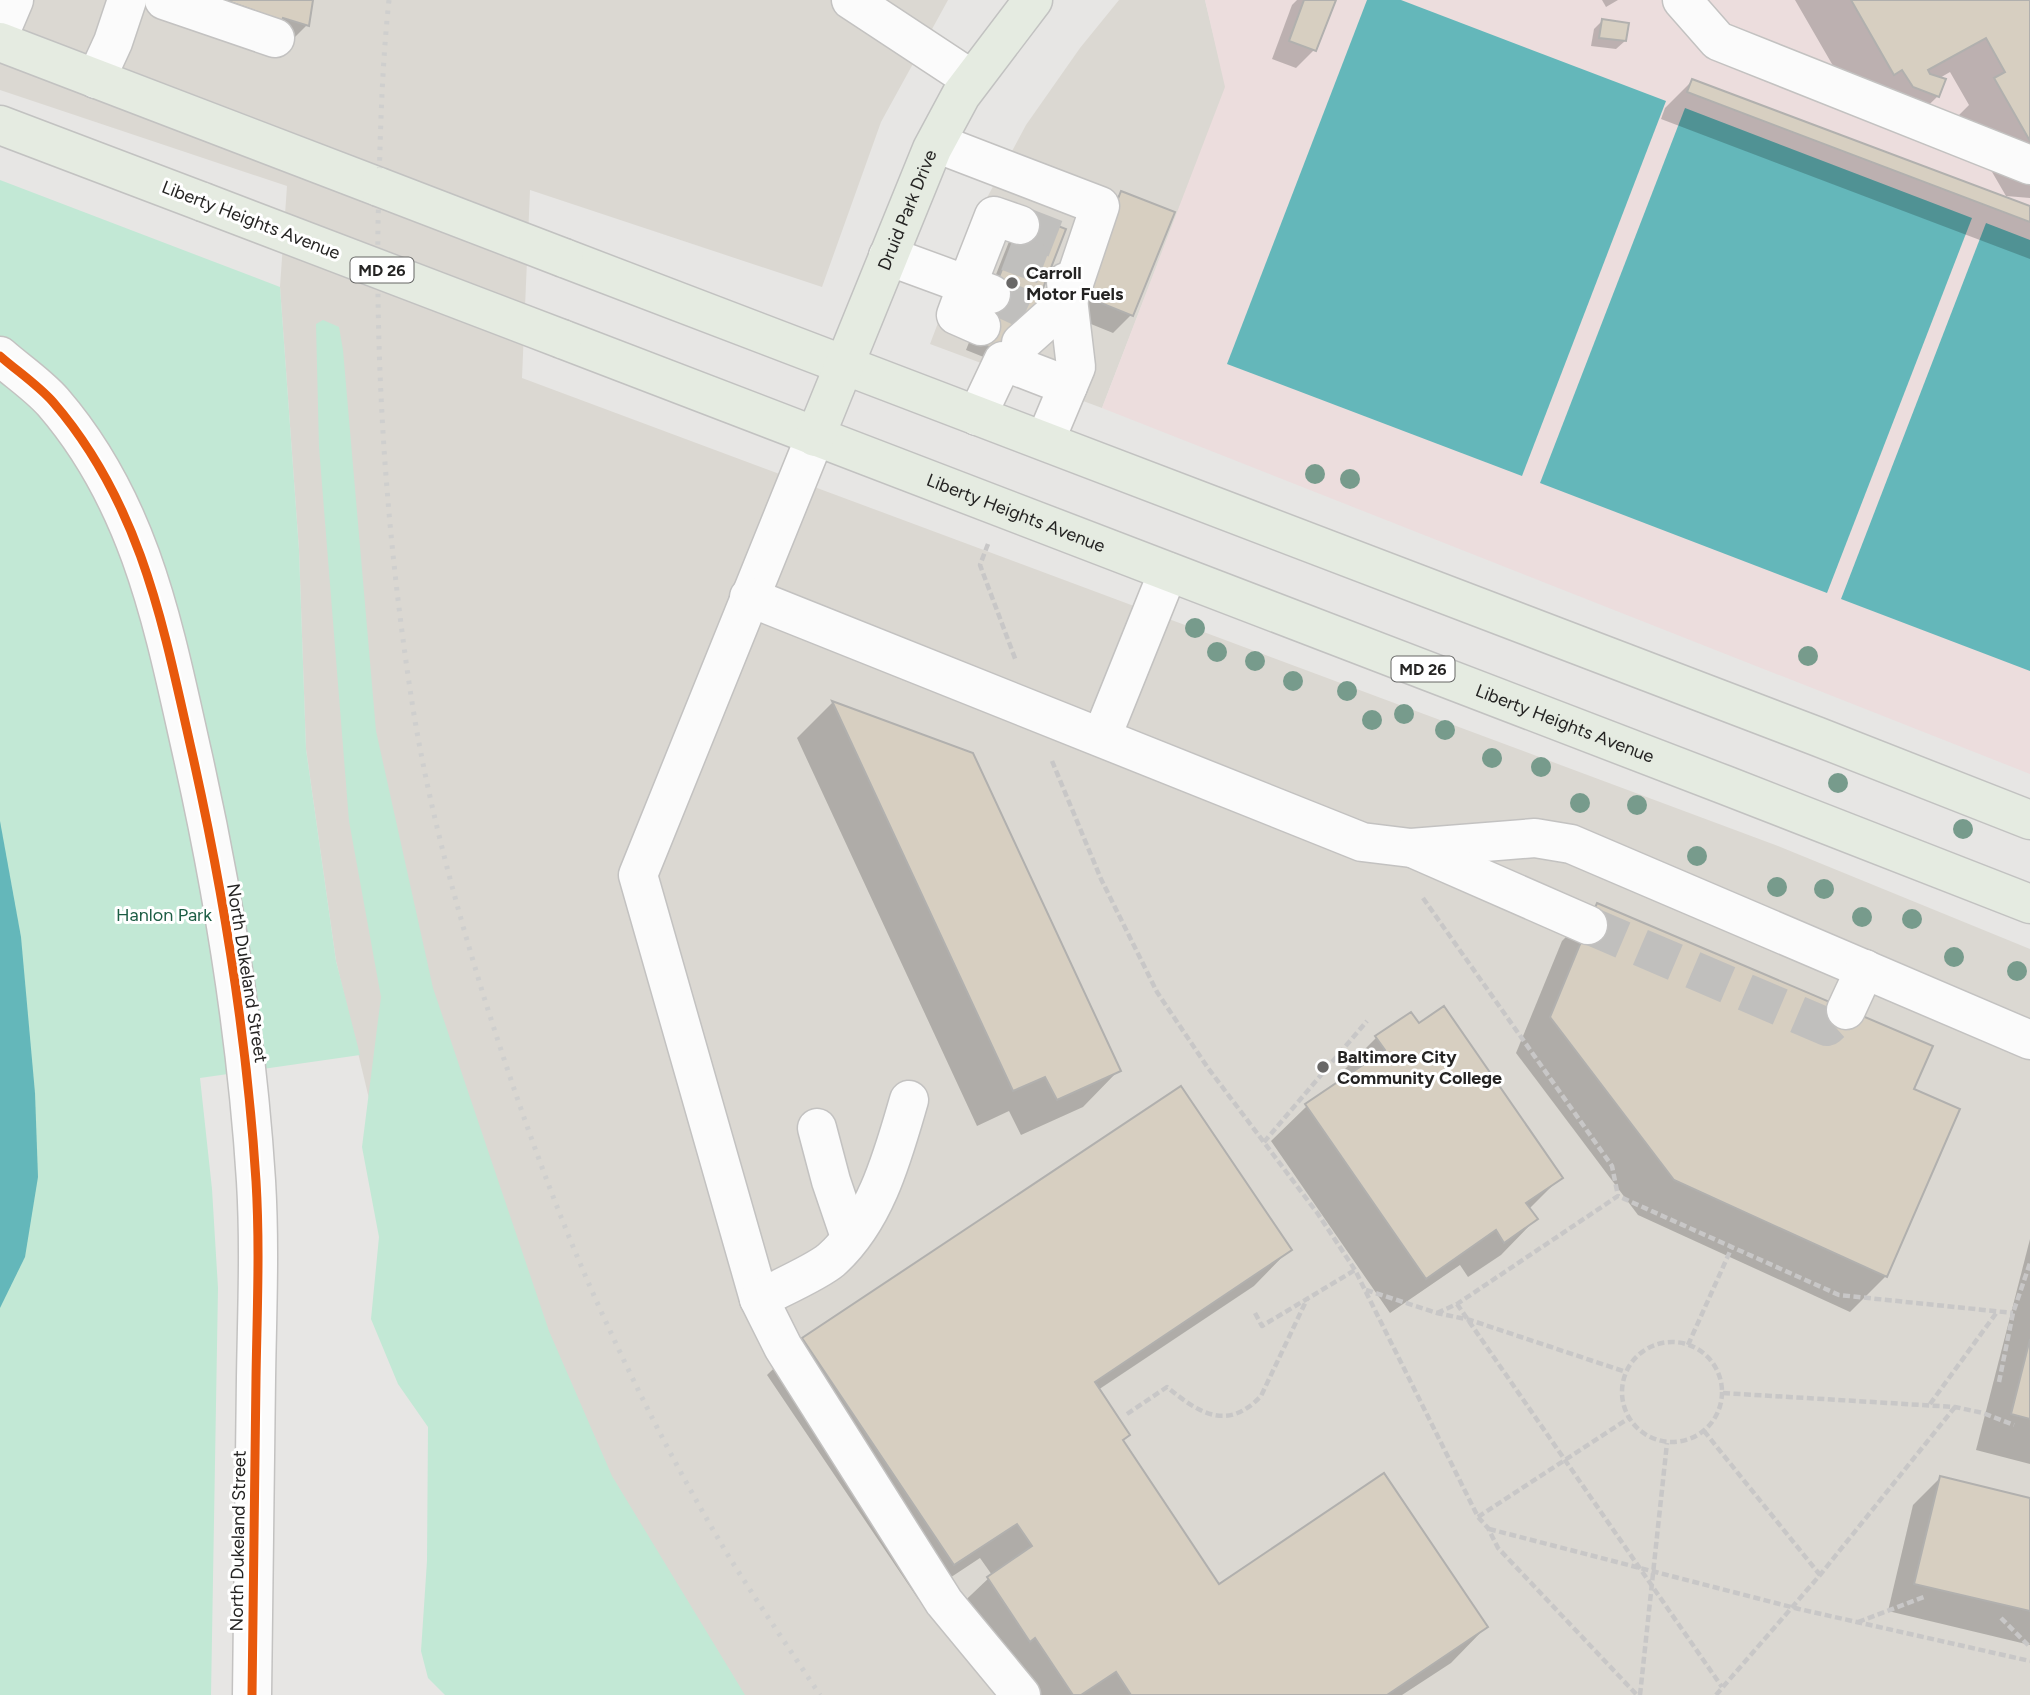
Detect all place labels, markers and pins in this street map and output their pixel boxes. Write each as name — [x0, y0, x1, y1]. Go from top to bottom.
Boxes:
place label: Carroll Motor Fuels — [1026, 262, 1124, 305]
marker: Carroll Motor Fuels — [1004, 275, 1020, 291]
place label: Baltimore City Community College — [1337, 1046, 1502, 1089]
marker: Baltimore City Community College — [1315, 1059, 1331, 1075]

